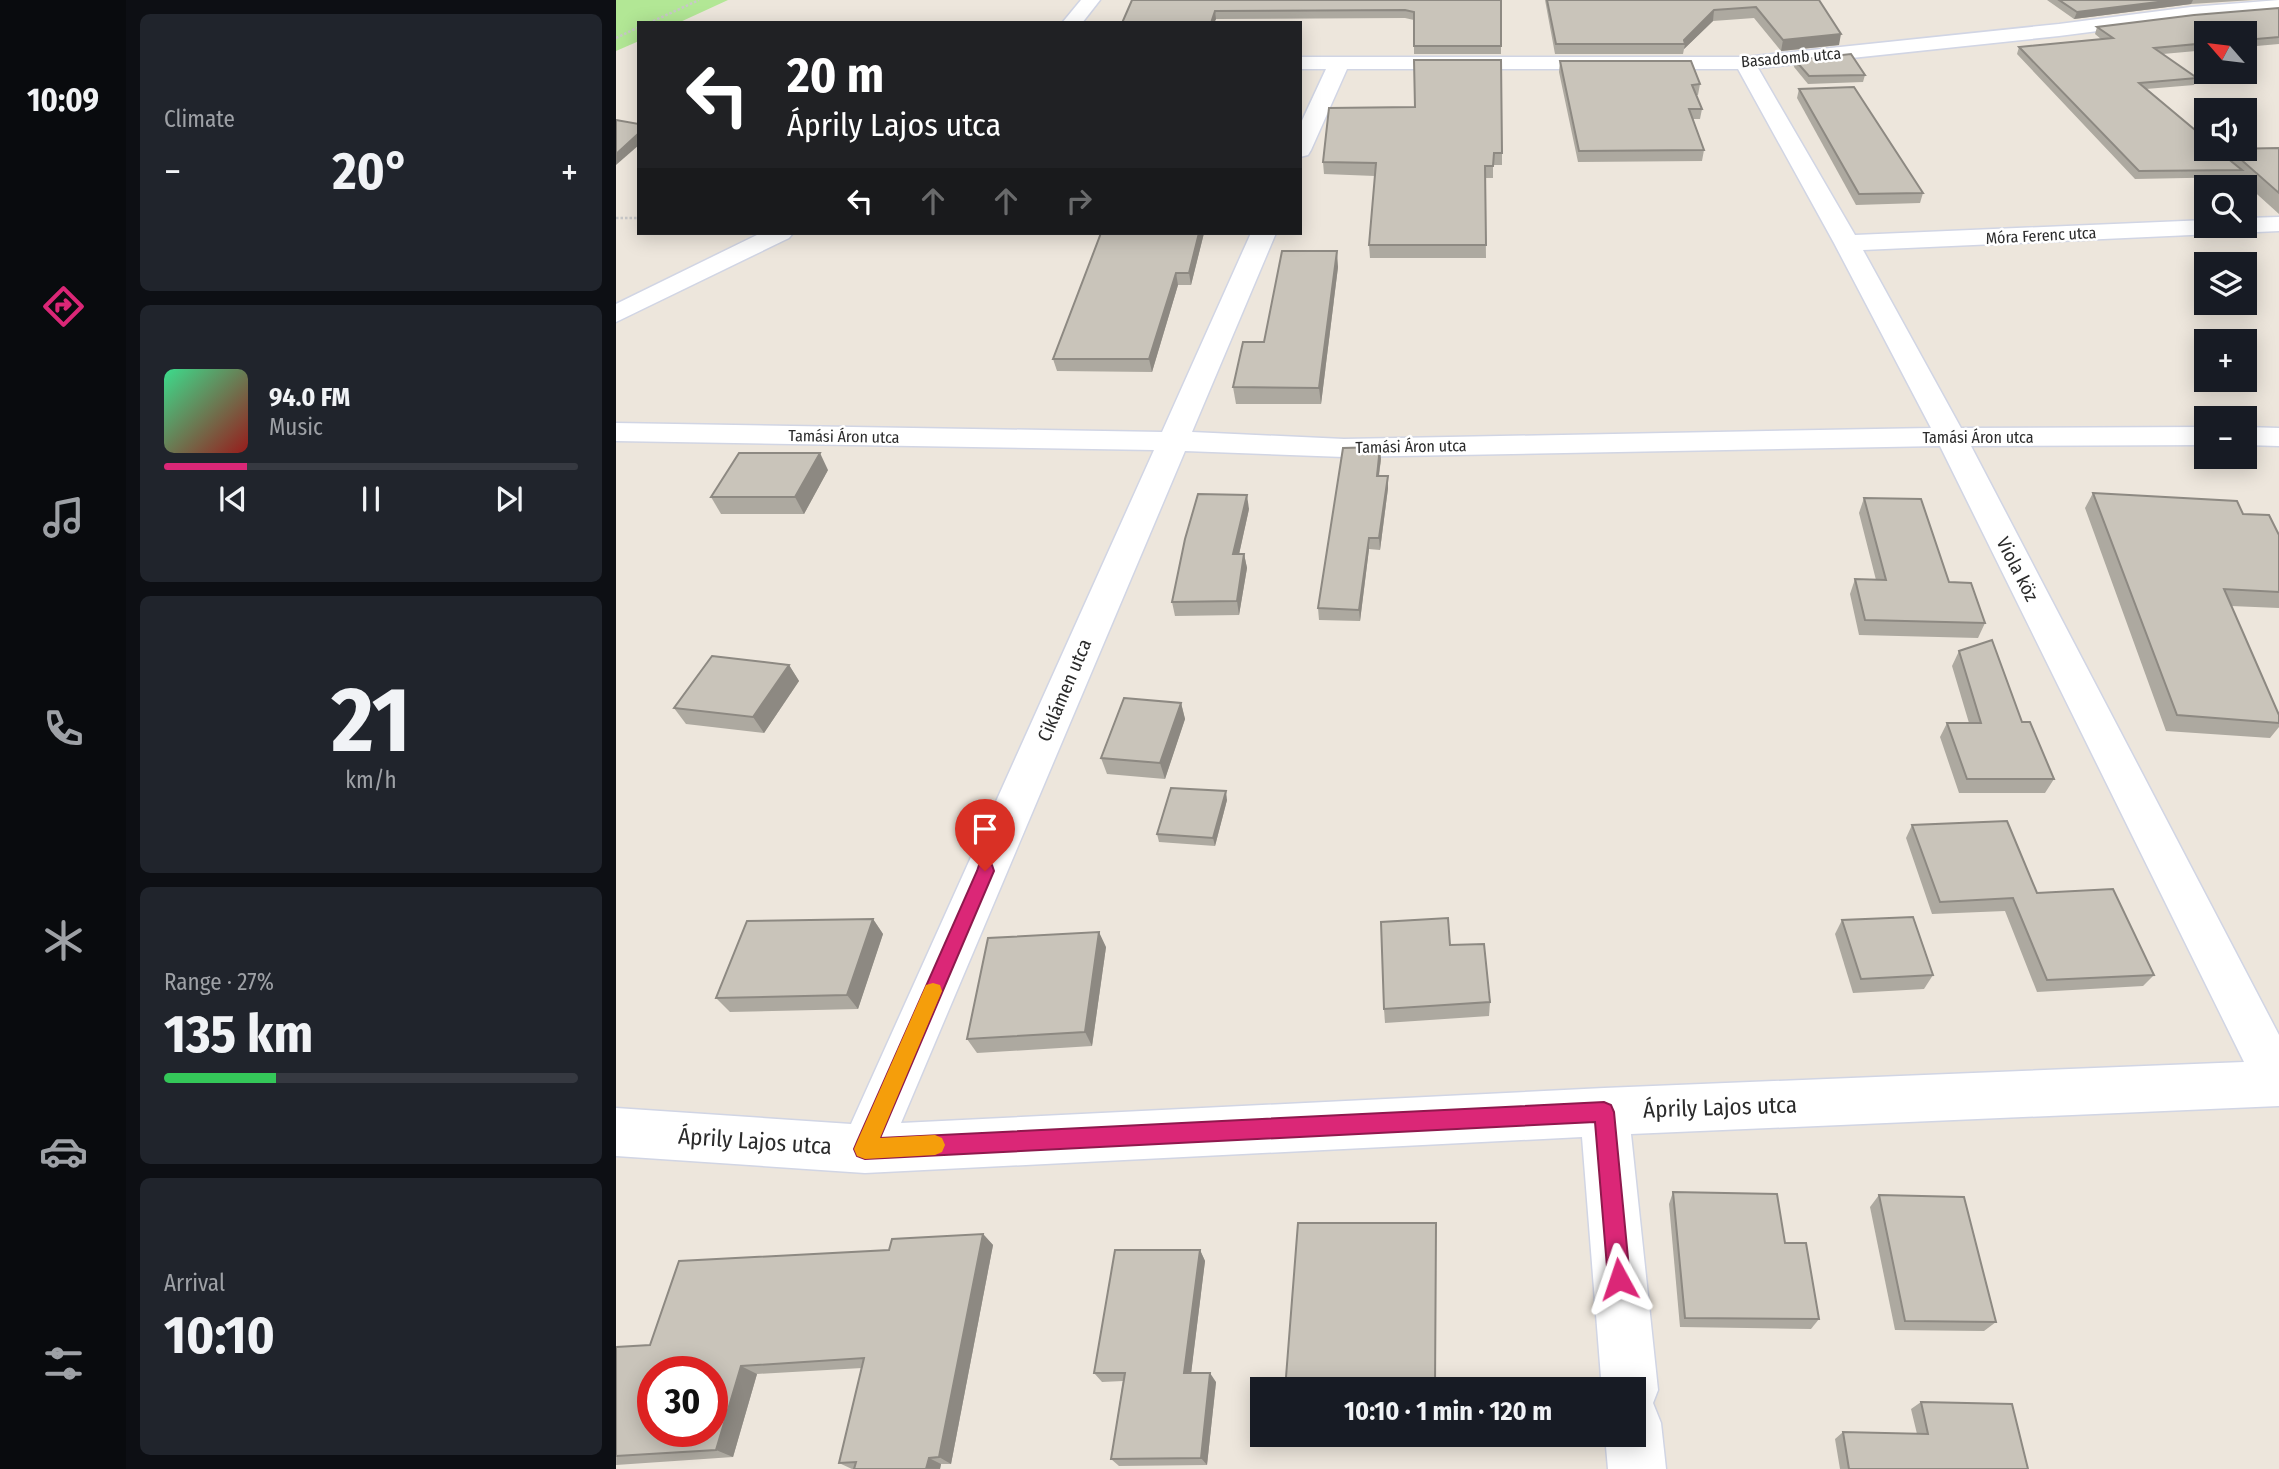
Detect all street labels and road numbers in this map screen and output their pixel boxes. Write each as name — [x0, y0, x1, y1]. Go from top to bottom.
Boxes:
street label: Basadomb utca — [1740, 44, 1842, 71]
street label: Móra Ferenc utca — [1985, 223, 2097, 248]
street label: Tamási Áron utca — [788, 426, 900, 447]
street label: Tamási Áron utca — [1922, 428, 2034, 447]
street label: Tamási Áron utca — [1355, 436, 1467, 457]
street label: Viola köz — [1992, 533, 2044, 606]
street label: Ciklámen utca — [1033, 635, 1096, 745]
street label: Áprily Lajos utca — [1643, 1089, 1797, 1124]
street label: Áprily Lajos utca — [677, 1121, 833, 1160]

